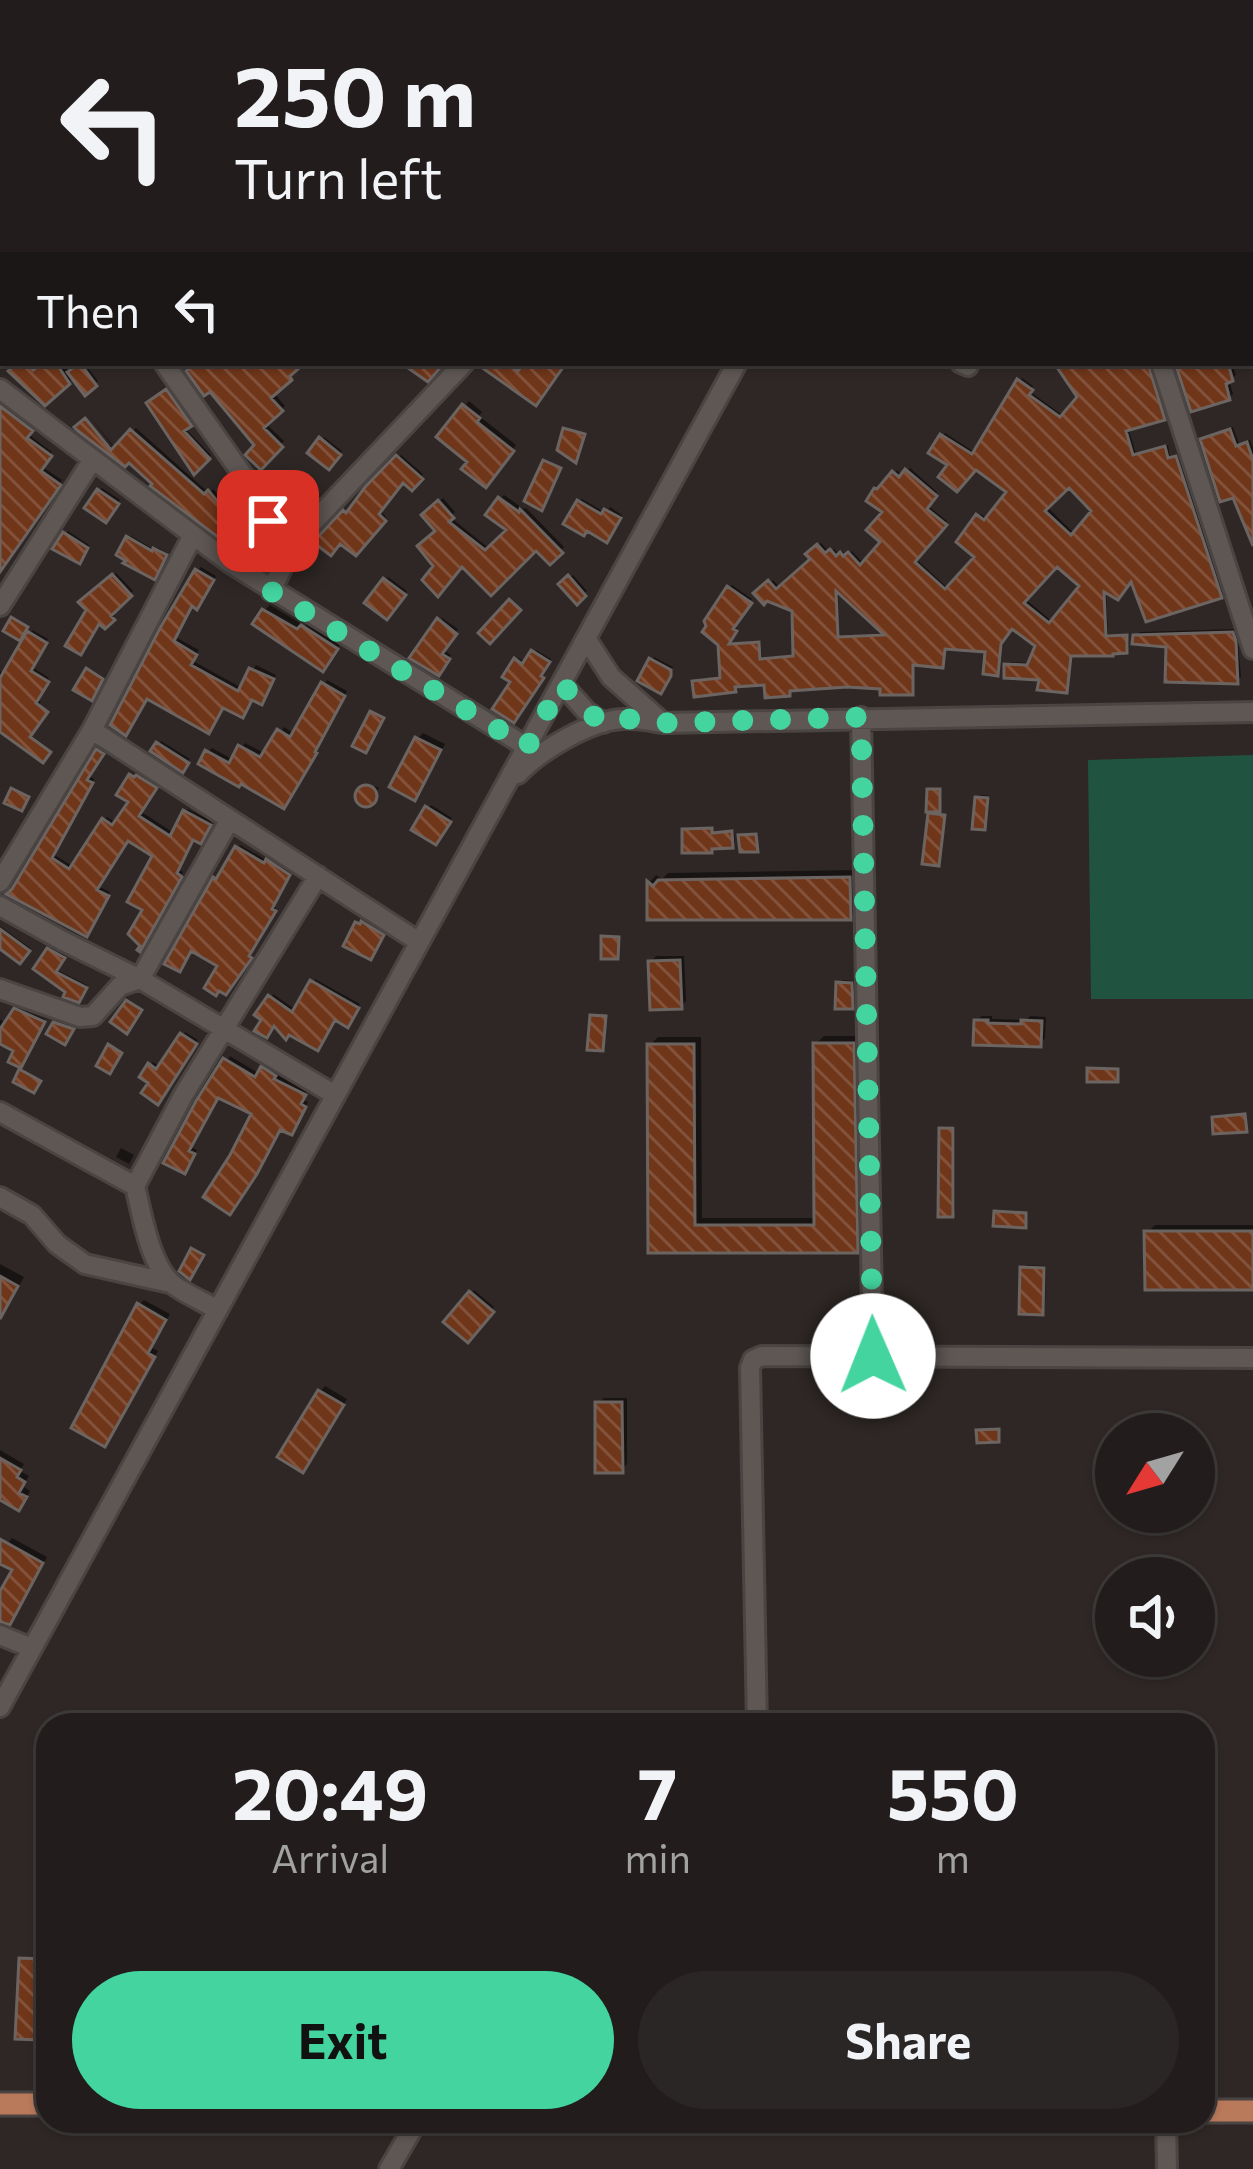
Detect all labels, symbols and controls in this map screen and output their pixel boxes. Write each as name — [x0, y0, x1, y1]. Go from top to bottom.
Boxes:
text: 250 m — [234, 42, 476, 144]
icon: left — [36, 48, 192, 204]
text: Turn left — [234, 144, 442, 210]
icon: left — [164, 276, 230, 342]
text: Then — [36, 282, 140, 337]
pin — [217, 470, 319, 572]
icon: arrive — [235, 488, 301, 554]
position arrow — [810, 1293, 936, 1419]
north arrow — [1095, 1413, 1215, 1533]
map controls — [1095, 1413, 1215, 1677]
button: sound — [1095, 1557, 1215, 1677]
text: 20:49 — [232, 1747, 428, 1835]
text: 7 — [638, 1747, 677, 1835]
text: 550 — [887, 1747, 1019, 1835]
text: Arrival — [271, 1833, 389, 1881]
text: min — [624, 1833, 691, 1881]
text: m — [936, 1833, 970, 1881]
button: Exit — [72, 1971, 614, 2109]
button: Share — [638, 1971, 1179, 2109]

